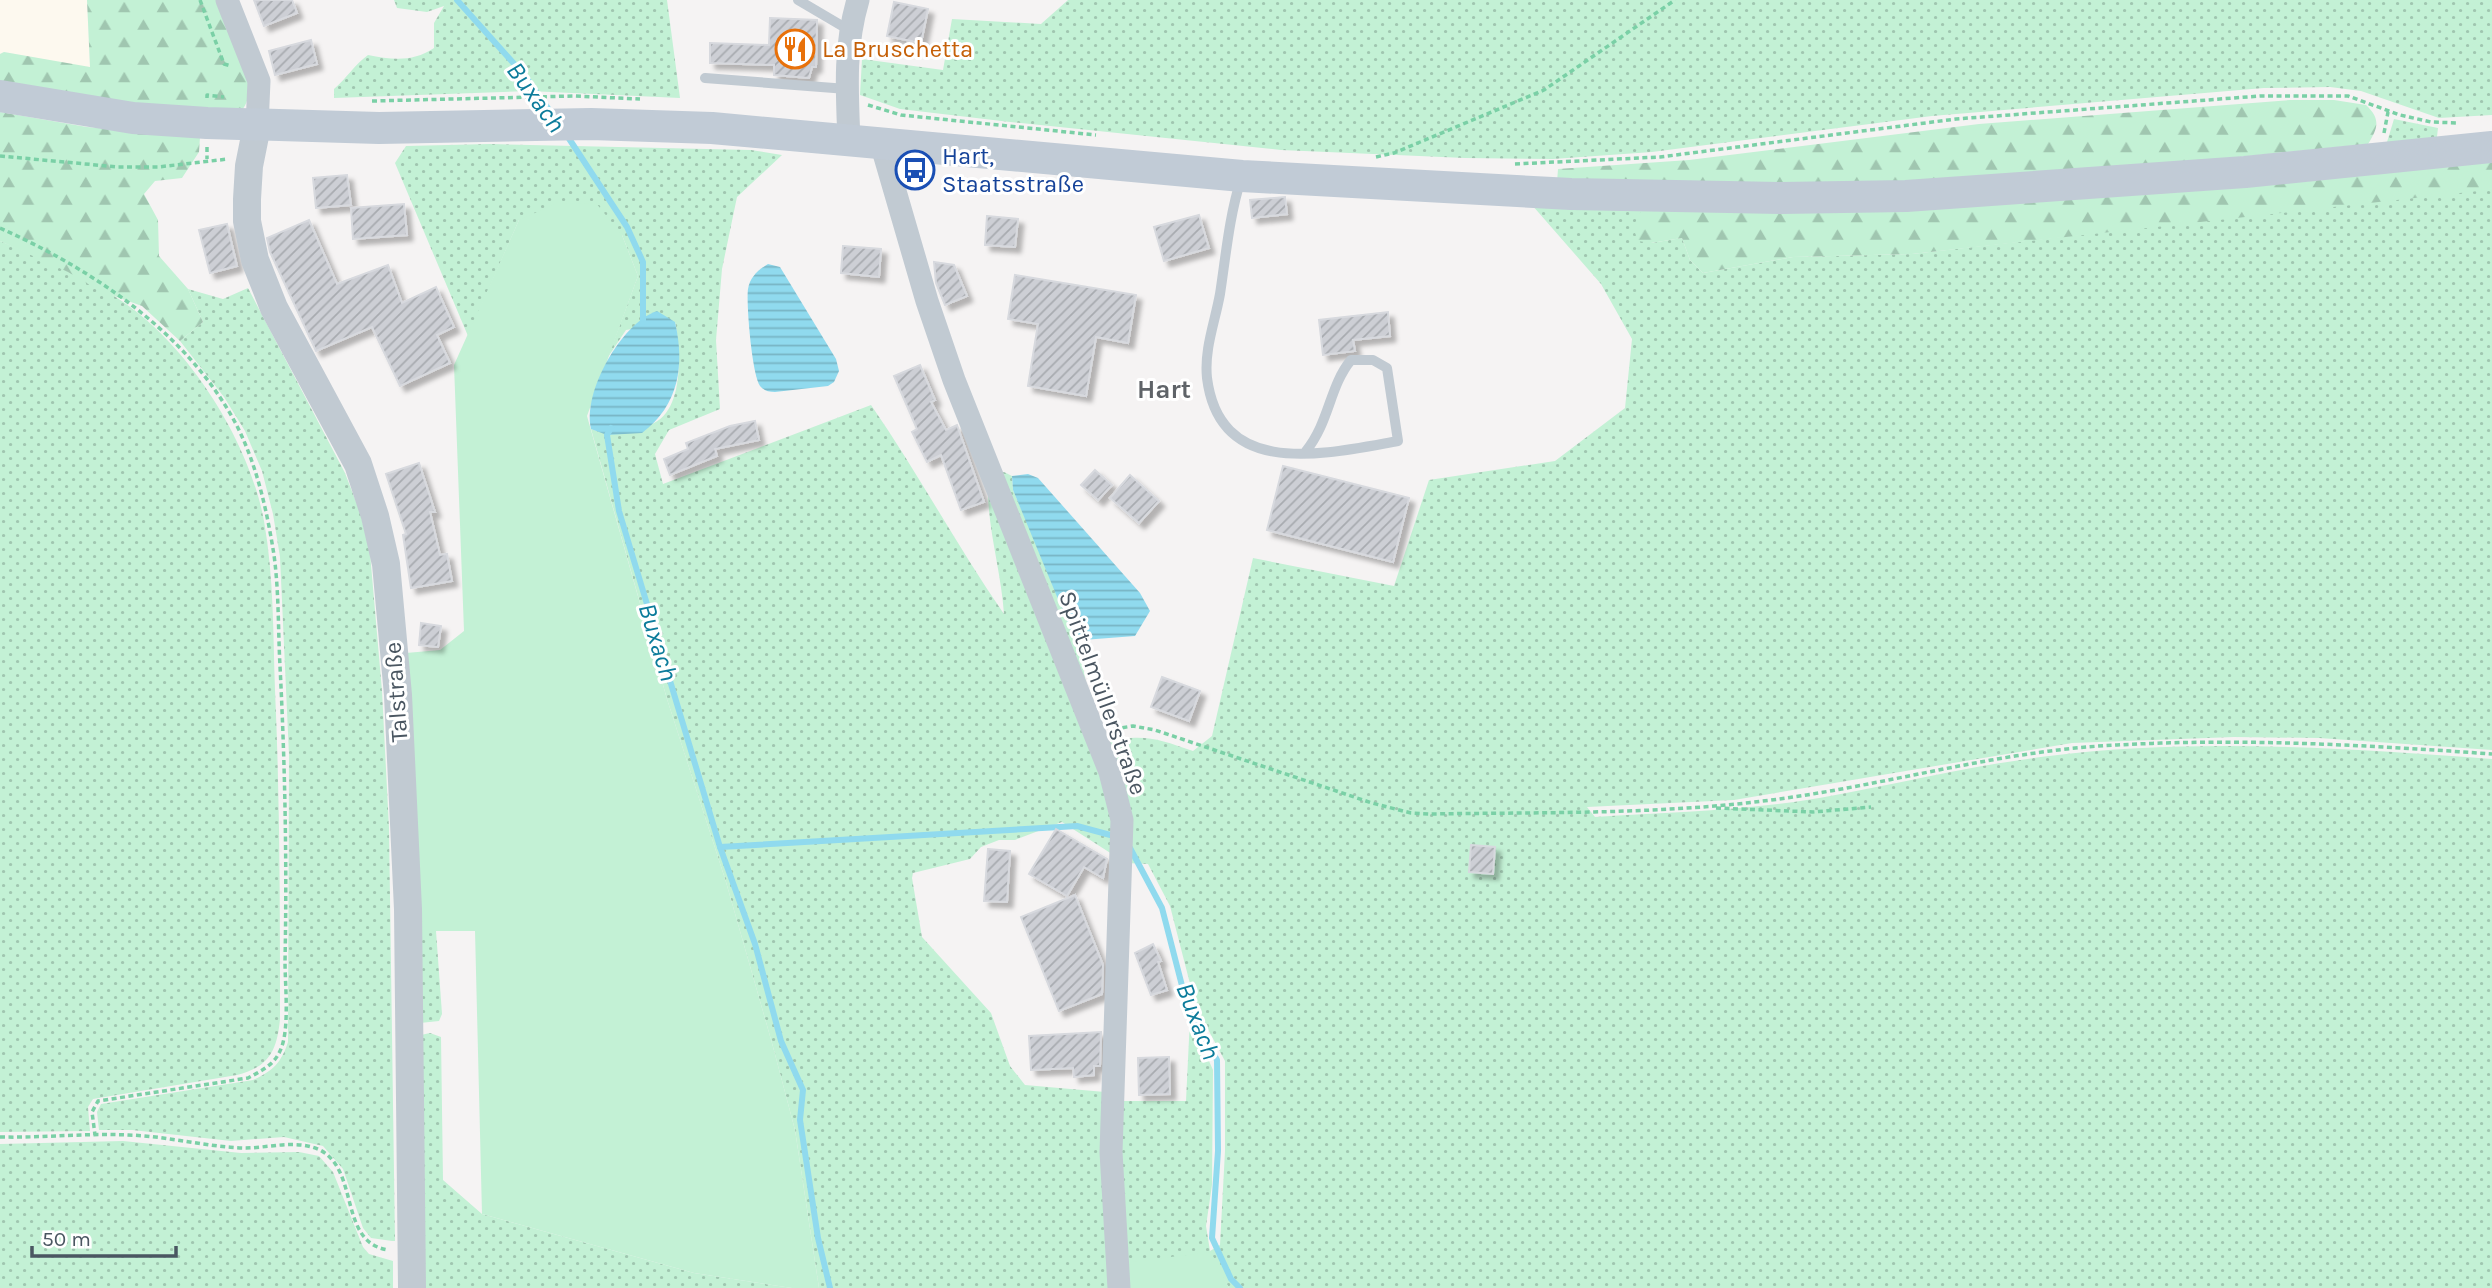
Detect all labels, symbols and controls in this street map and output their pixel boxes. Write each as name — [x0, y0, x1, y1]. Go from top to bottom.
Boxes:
restaurant icon: La Bruschetta — [774, 28, 816, 70]
place label: La Bruschetta — [822, 35, 973, 63]
water label: Buxach — [500, 56, 572, 138]
place label: Hart, Staatsstraße — [942, 142, 1084, 198]
bus stop icon: Hart, Staatsstraße — [894, 149, 936, 191]
district label: Hart — [1137, 374, 1191, 405]
street label: Spittelmüllerstraße — [1053, 587, 1153, 799]
water label: Buxach — [631, 599, 685, 685]
street label: Talstraße — [379, 641, 413, 743]
water label: Buxach — [1169, 978, 1227, 1064]
scale bar — [32, 1214, 175, 1258]
text: 50 m — [42, 1227, 91, 1251]

